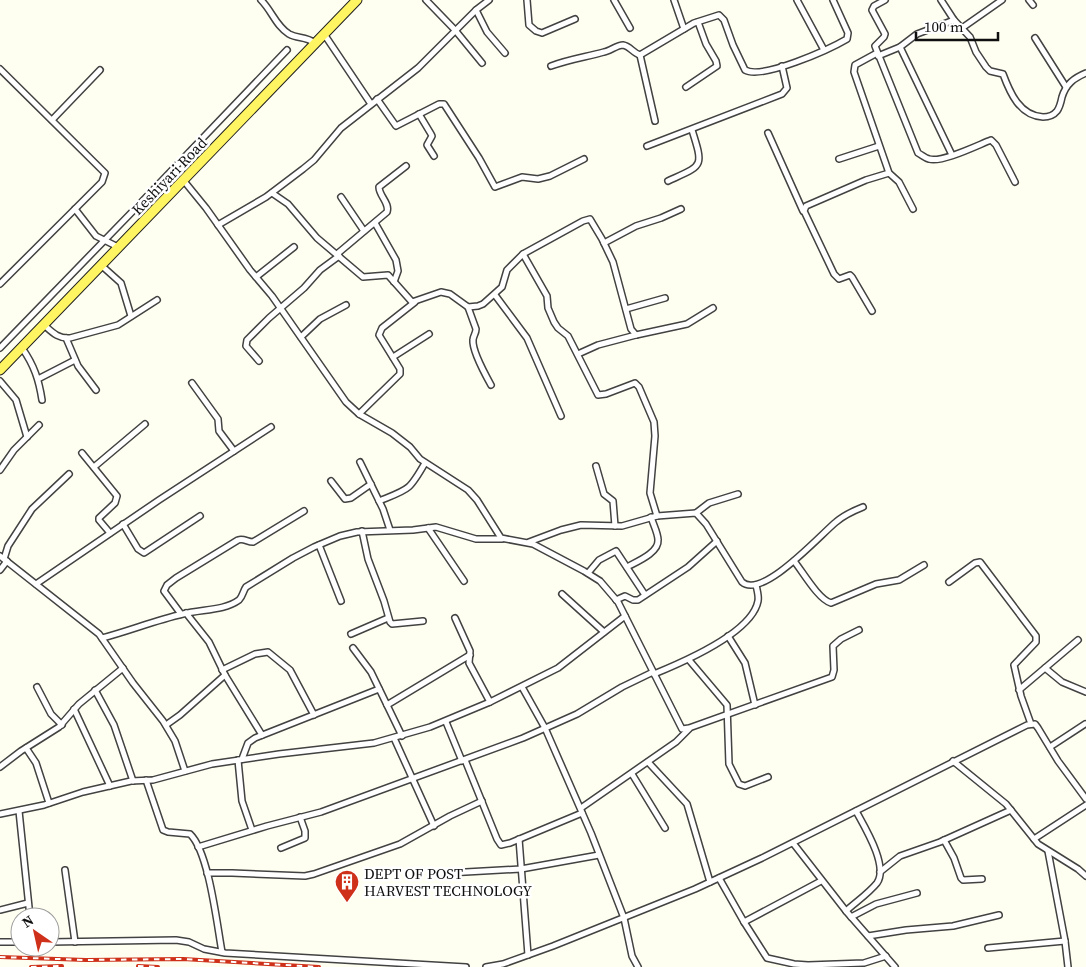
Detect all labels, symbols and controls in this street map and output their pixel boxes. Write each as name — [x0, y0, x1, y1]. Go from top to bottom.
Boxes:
scale bar — [916, 10, 998, 42]
text: 100 m — [924, 16, 964, 37]
street label: Keshiyari Road — [127, 132, 212, 219]
place label: DEPT OF POST HARVEST TECHNOLOGY — [364, 863, 532, 901]
building icon: DEPT OF POST HARVEST TECHNOLOGY — [334, 869, 360, 903]
north arrow — [10, 907, 60, 957]
text: N — [18, 910, 38, 932]

